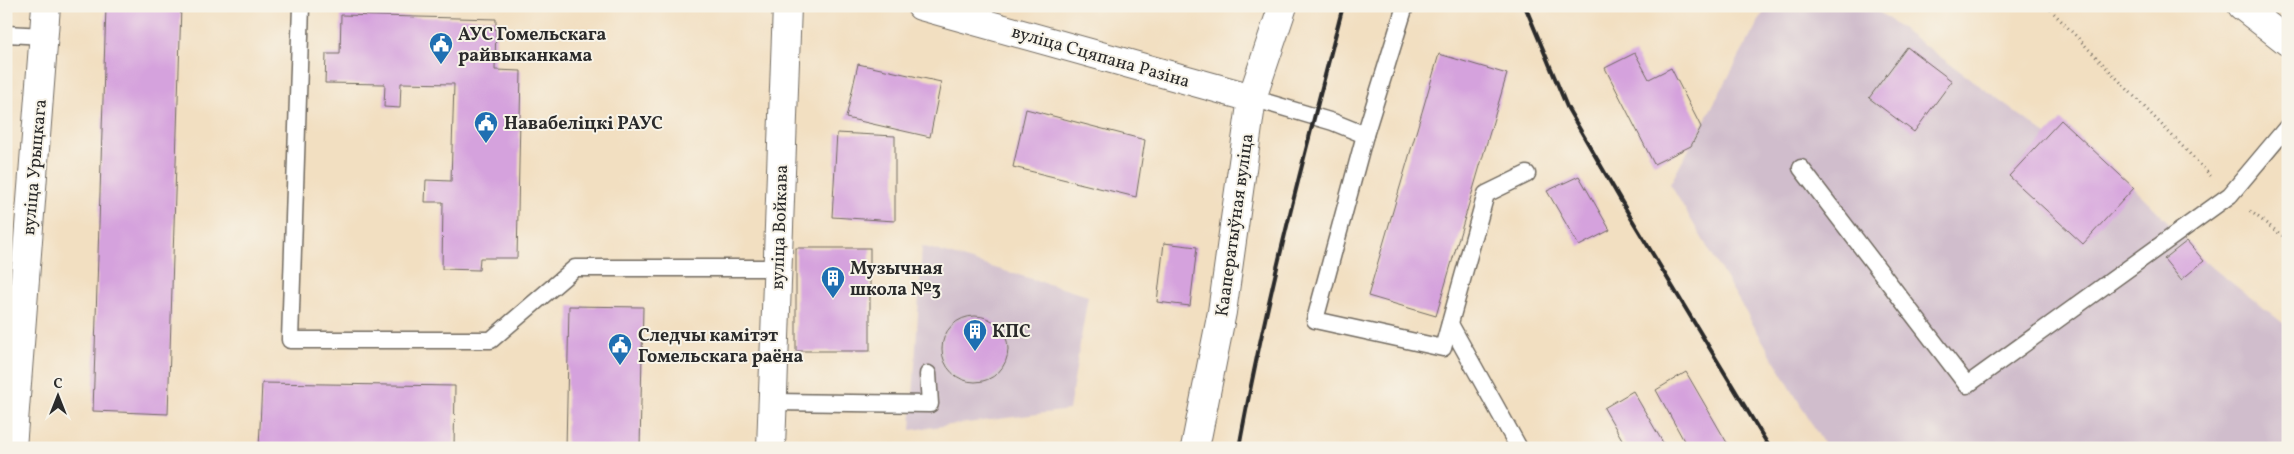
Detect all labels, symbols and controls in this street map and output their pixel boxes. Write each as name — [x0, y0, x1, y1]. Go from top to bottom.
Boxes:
street label: вуліца Сцяпана Разіна — [1009, 20, 1193, 95]
place label: АУС Гомельскага райвыканкама — [458, 23, 607, 69]
public building icon: АУС Гомельскага райвыканкама — [428, 31, 454, 65]
street label: вуліца Урыцкага — [17, 98, 54, 236]
public building icon: Навабеліцкі РАУС — [473, 110, 499, 144]
place label: Навабеліцкі РАУС — [504, 112, 663, 137]
street label: Кааператыўная вуліца — [1210, 132, 1261, 318]
street label: вуліца Войкава — [766, 164, 795, 290]
place label: Музычная школа №3 — [850, 257, 943, 303]
building icon: Музычная школа №3 — [820, 265, 846, 299]
building icon: КПС — [962, 318, 988, 352]
place label: КПС — [992, 320, 1031, 345]
place label: Следчы камітэт Гомельскага раёна — [638, 324, 804, 370]
public building icon: Следчы камітэт Гомельскага раёна — [607, 332, 633, 366]
north arrow — [32, 372, 82, 422]
text: С — [53, 375, 63, 394]

